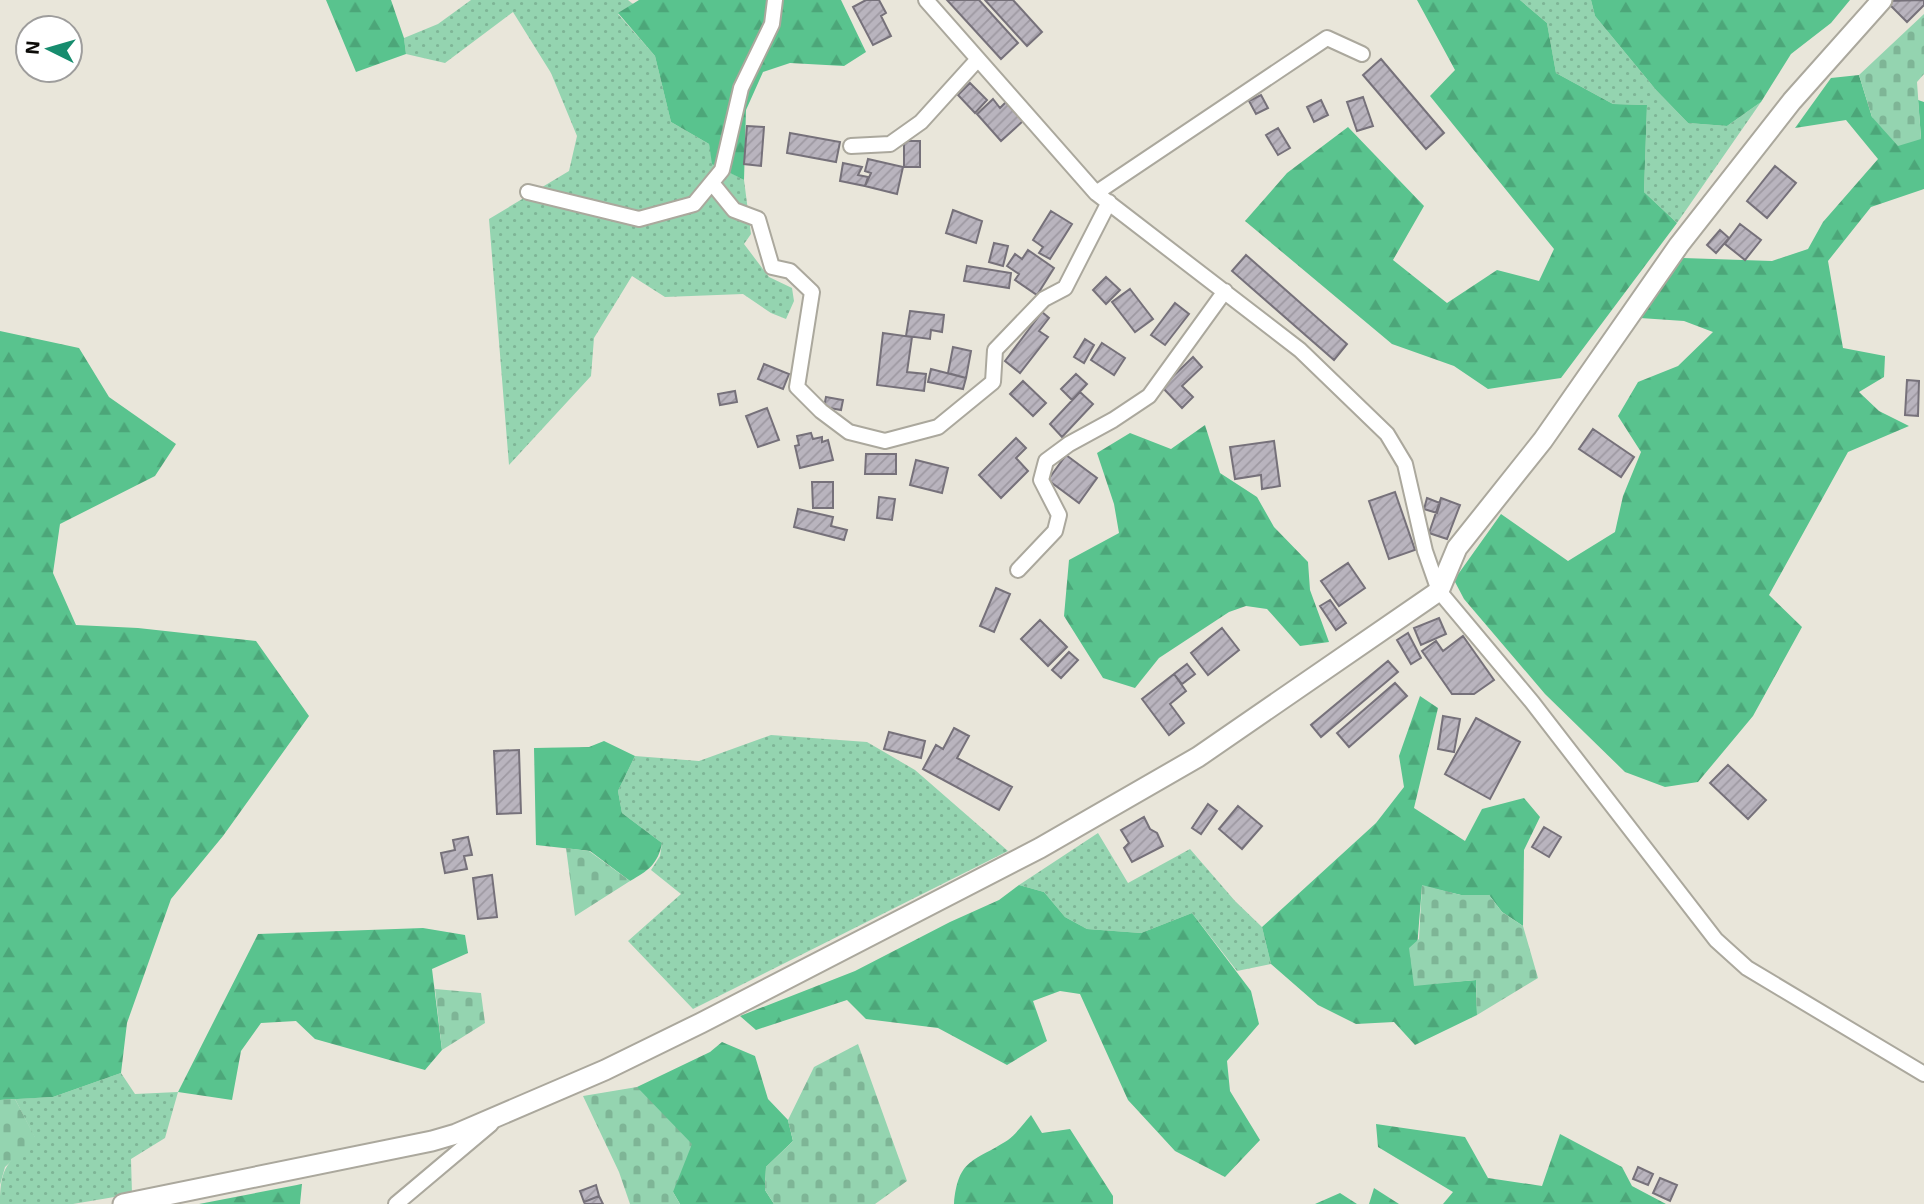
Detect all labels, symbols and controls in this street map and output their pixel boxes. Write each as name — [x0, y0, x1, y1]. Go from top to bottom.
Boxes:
north arrow — [14, 14, 84, 84]
text: N — [20, 40, 44, 55]

